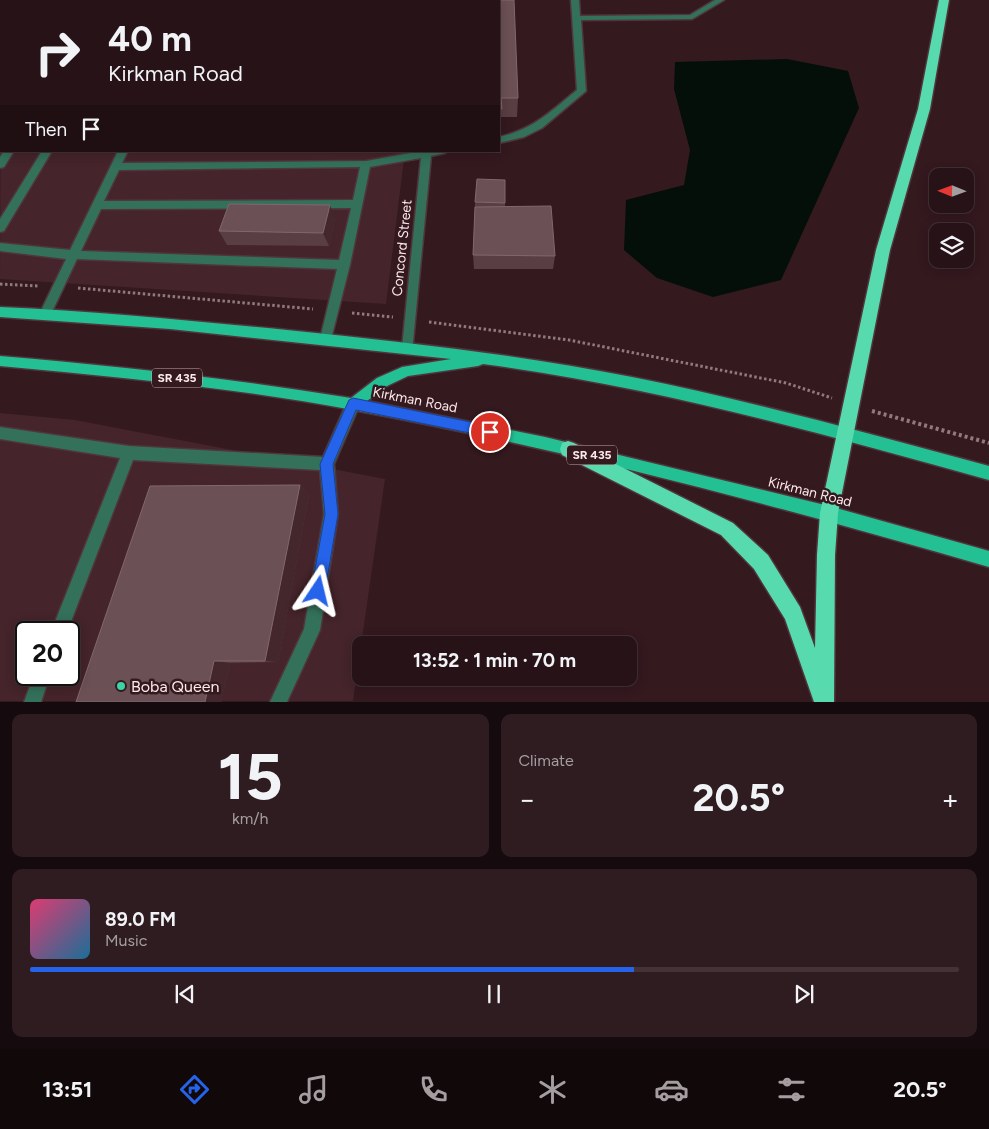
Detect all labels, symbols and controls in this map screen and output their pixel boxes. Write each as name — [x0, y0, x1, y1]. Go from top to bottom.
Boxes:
text: 40 m — [108, 18, 192, 60]
icon: right — [25, 20, 90, 85]
text: Kirkman Road — [108, 60, 243, 87]
icon: arrive — [77, 115, 105, 143]
text: Then — [25, 118, 67, 141]
north arrow — [929, 168, 974, 212]
map controls — [929, 168, 974, 268]
street label: Concord Street — [388, 199, 416, 297]
button: layers — [929, 223, 974, 268]
road number: SR 435 — [152, 368, 202, 388]
street label: Kirkman Road — [371, 383, 459, 417]
pin — [469, 411, 511, 453]
icon: arrive — [476, 418, 504, 446]
road number: SR 435 — [567, 446, 617, 464]
street label: Kirkman Road — [766, 473, 854, 511]
position arrow — [291, 564, 343, 616]
speed limit sign: 20 — [15, 621, 80, 686]
text: 13:52 · 1 min · 70 m — [413, 649, 576, 672]
place label: Boba Queen — [131, 677, 219, 696]
marker: Boba Queen — [115, 680, 127, 692]
text: 15 — [218, 737, 283, 815]
text: Climate — [519, 751, 574, 770]
text: 20.5° — [693, 775, 785, 821]
text: − — [519, 782, 536, 816]
text: + — [942, 782, 959, 816]
text: km/h — [232, 809, 269, 828]
text: 89.0 FM — [105, 908, 176, 931]
text: Music — [105, 931, 147, 950]
icon: previous — [171, 980, 199, 1008]
icon: pause — [480, 980, 508, 1008]
icon: next — [790, 980, 818, 1008]
icon: directions — [177, 1072, 212, 1107]
icon: music — [296, 1072, 331, 1107]
icon: phone — [416, 1072, 451, 1107]
icon: climate — [535, 1072, 570, 1107]
icon: car — [654, 1072, 689, 1107]
icon: filters — [774, 1072, 809, 1107]
text: 13:51 — [42, 1076, 92, 1103]
text: 20.5° — [893, 1076, 947, 1103]

